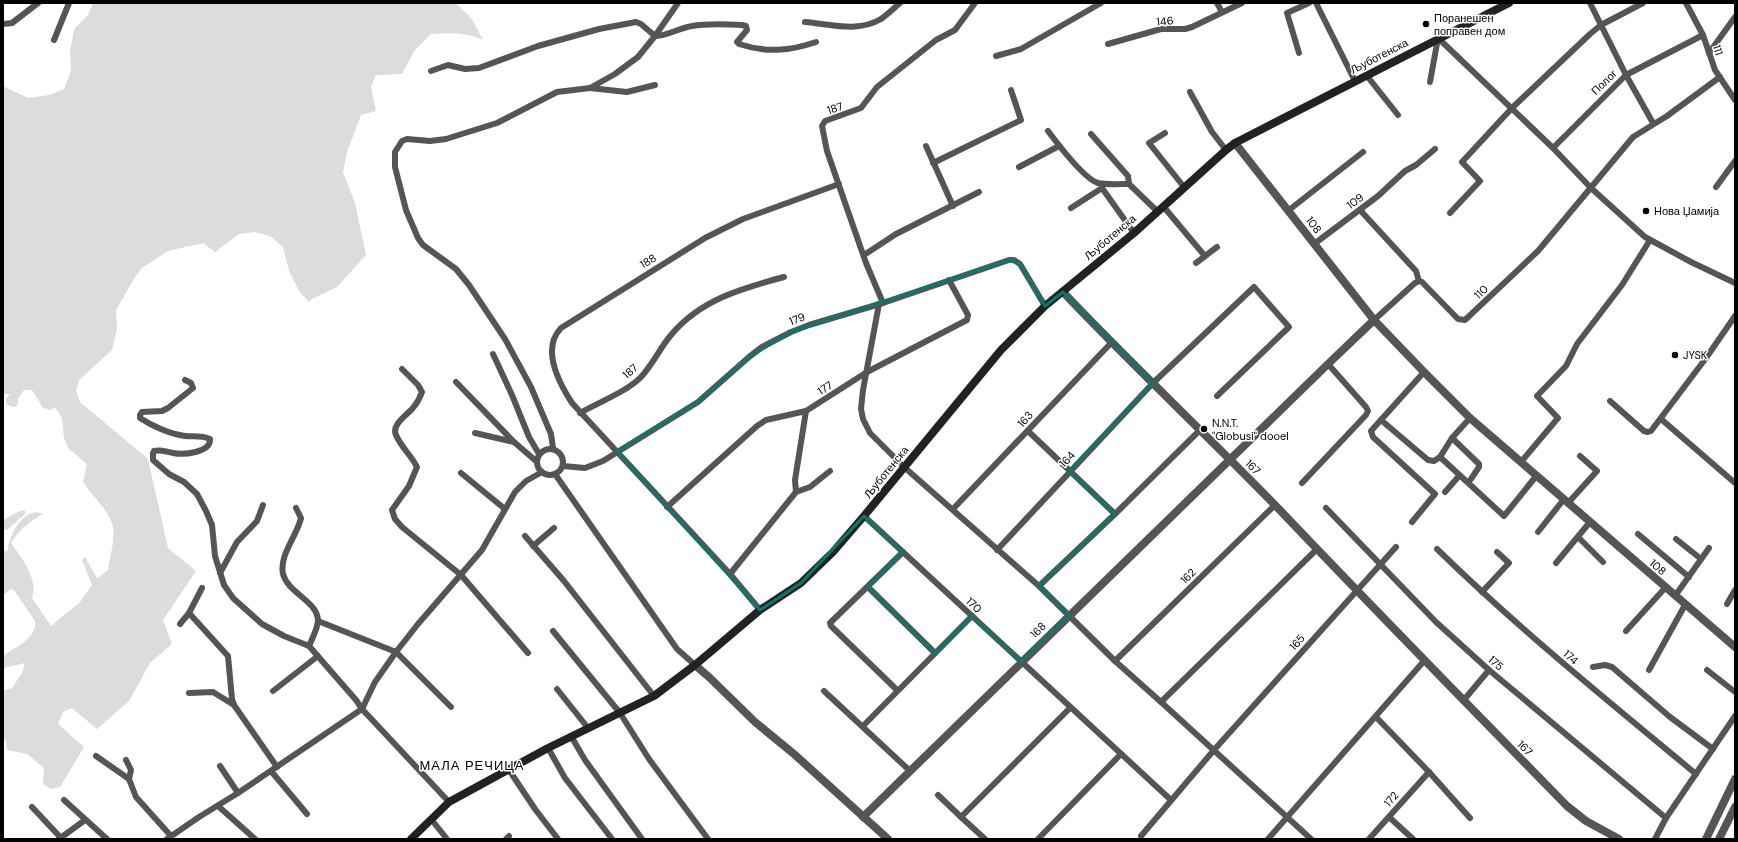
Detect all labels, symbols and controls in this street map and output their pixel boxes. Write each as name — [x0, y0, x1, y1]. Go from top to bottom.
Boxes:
place label: Поранешен поправен дом — [1434, 11, 1505, 38]
street label: 146 — [1156, 13, 1174, 29]
marker: Поранешен поправен дом — [1421, 19, 1431, 29]
street label: Љуботенска — [1348, 35, 1411, 77]
street label: 111 — [1710, 43, 1726, 57]
street label: Полог — [1588, 66, 1620, 98]
street label: 187 — [825, 99, 845, 117]
street label: 109 — [1344, 190, 1366, 212]
place label: Нова Џамија — [1654, 204, 1720, 218]
marker: Нова Џамија — [1641, 206, 1651, 216]
street label: Љуботенска — [1081, 211, 1139, 263]
street label: 108 — [1303, 214, 1325, 236]
street label: 188 — [637, 251, 659, 271]
street label: 110 — [1471, 282, 1491, 302]
street label: 179 — [787, 310, 807, 328]
place label: JYSK — [1683, 348, 1708, 362]
marker: JYSK — [1670, 350, 1680, 360]
street label: 187 — [619, 360, 641, 381]
street label: 177 — [815, 378, 835, 398]
street label: 163 — [1014, 408, 1036, 430]
place label: N.N.T. "Globusi" dooel — [1212, 416, 1289, 443]
marker: N.N.T. "Globusi" dooel — [1199, 424, 1209, 434]
street label: Љуботенска — [861, 442, 912, 501]
street label: 164 — [1056, 448, 1078, 470]
street label: 167 — [1242, 456, 1264, 478]
street label: 108 — [1647, 556, 1669, 578]
street label: 162 — [1177, 565, 1199, 587]
street label: 170 — [963, 594, 985, 616]
street label: 168 — [1027, 619, 1049, 641]
street label: 165 — [1286, 631, 1308, 653]
street label: 174 — [1561, 647, 1582, 668]
street label: 175 — [1485, 653, 1507, 674]
street label: 167 — [1514, 737, 1536, 759]
district label: МАЛА РЕЧИЦА — [419, 757, 525, 774]
street label: 172 — [1381, 789, 1401, 809]

